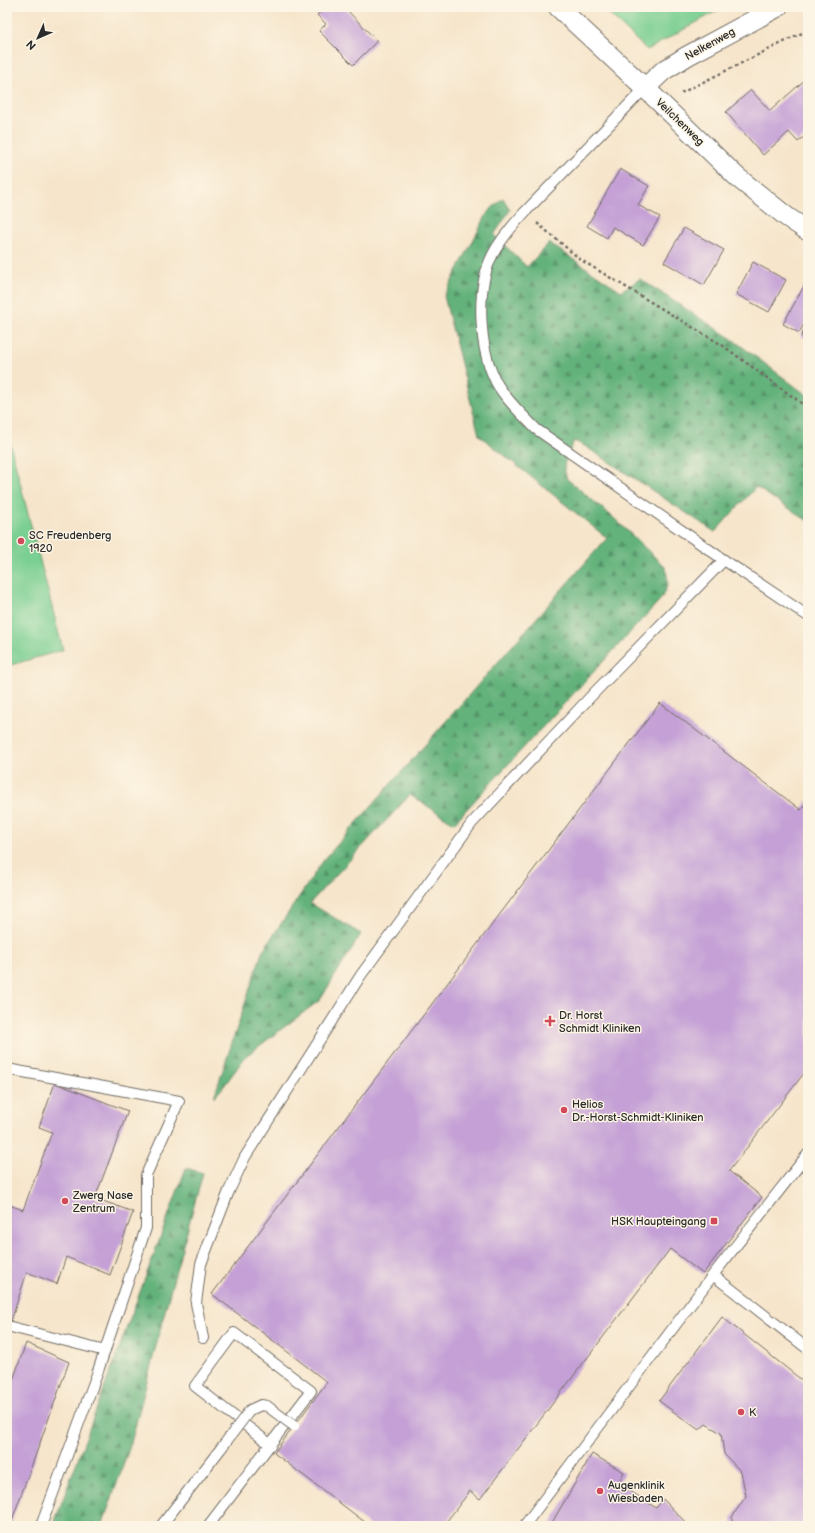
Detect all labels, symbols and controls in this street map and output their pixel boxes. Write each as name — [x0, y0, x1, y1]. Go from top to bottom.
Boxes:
north arrow — [18, 18, 58, 58]
street label: Nelkenweg — [683, 25, 737, 63]
text: N — [24, 37, 39, 52]
street label: Veilchenweg — [653, 96, 707, 148]
place label: SC Freudenberg 1920 — [29, 529, 111, 555]
marker: SC Freudenberg 1920 — [16, 536, 26, 546]
place label: Dr. Horst Schmidt Kliniken — [559, 1009, 641, 1035]
marker: Dr. Horst Schmidt Kliniken — [544, 1015, 556, 1027]
place label: Helios Dr.-Horst-Schmidt-Kliniken — [572, 1098, 703, 1124]
marker: Helios Dr.-Horst-Schmidt-Kliniken — [559, 1105, 569, 1115]
place label: Zwerg Nase Zentrum — [72, 1189, 134, 1215]
marker: Zwerg Nase Zentrum — [60, 1196, 70, 1206]
place label: HSK Haupteingang — [611, 1215, 706, 1228]
marker: HSK Haupteingang — [709, 1216, 719, 1226]
place label: K — [749, 1406, 757, 1419]
marker: K — [736, 1407, 746, 1417]
place label: Augenklinik Wiesbaden — [608, 1479, 665, 1505]
marker: Augenklinik Wiesbaden — [595, 1486, 605, 1496]

